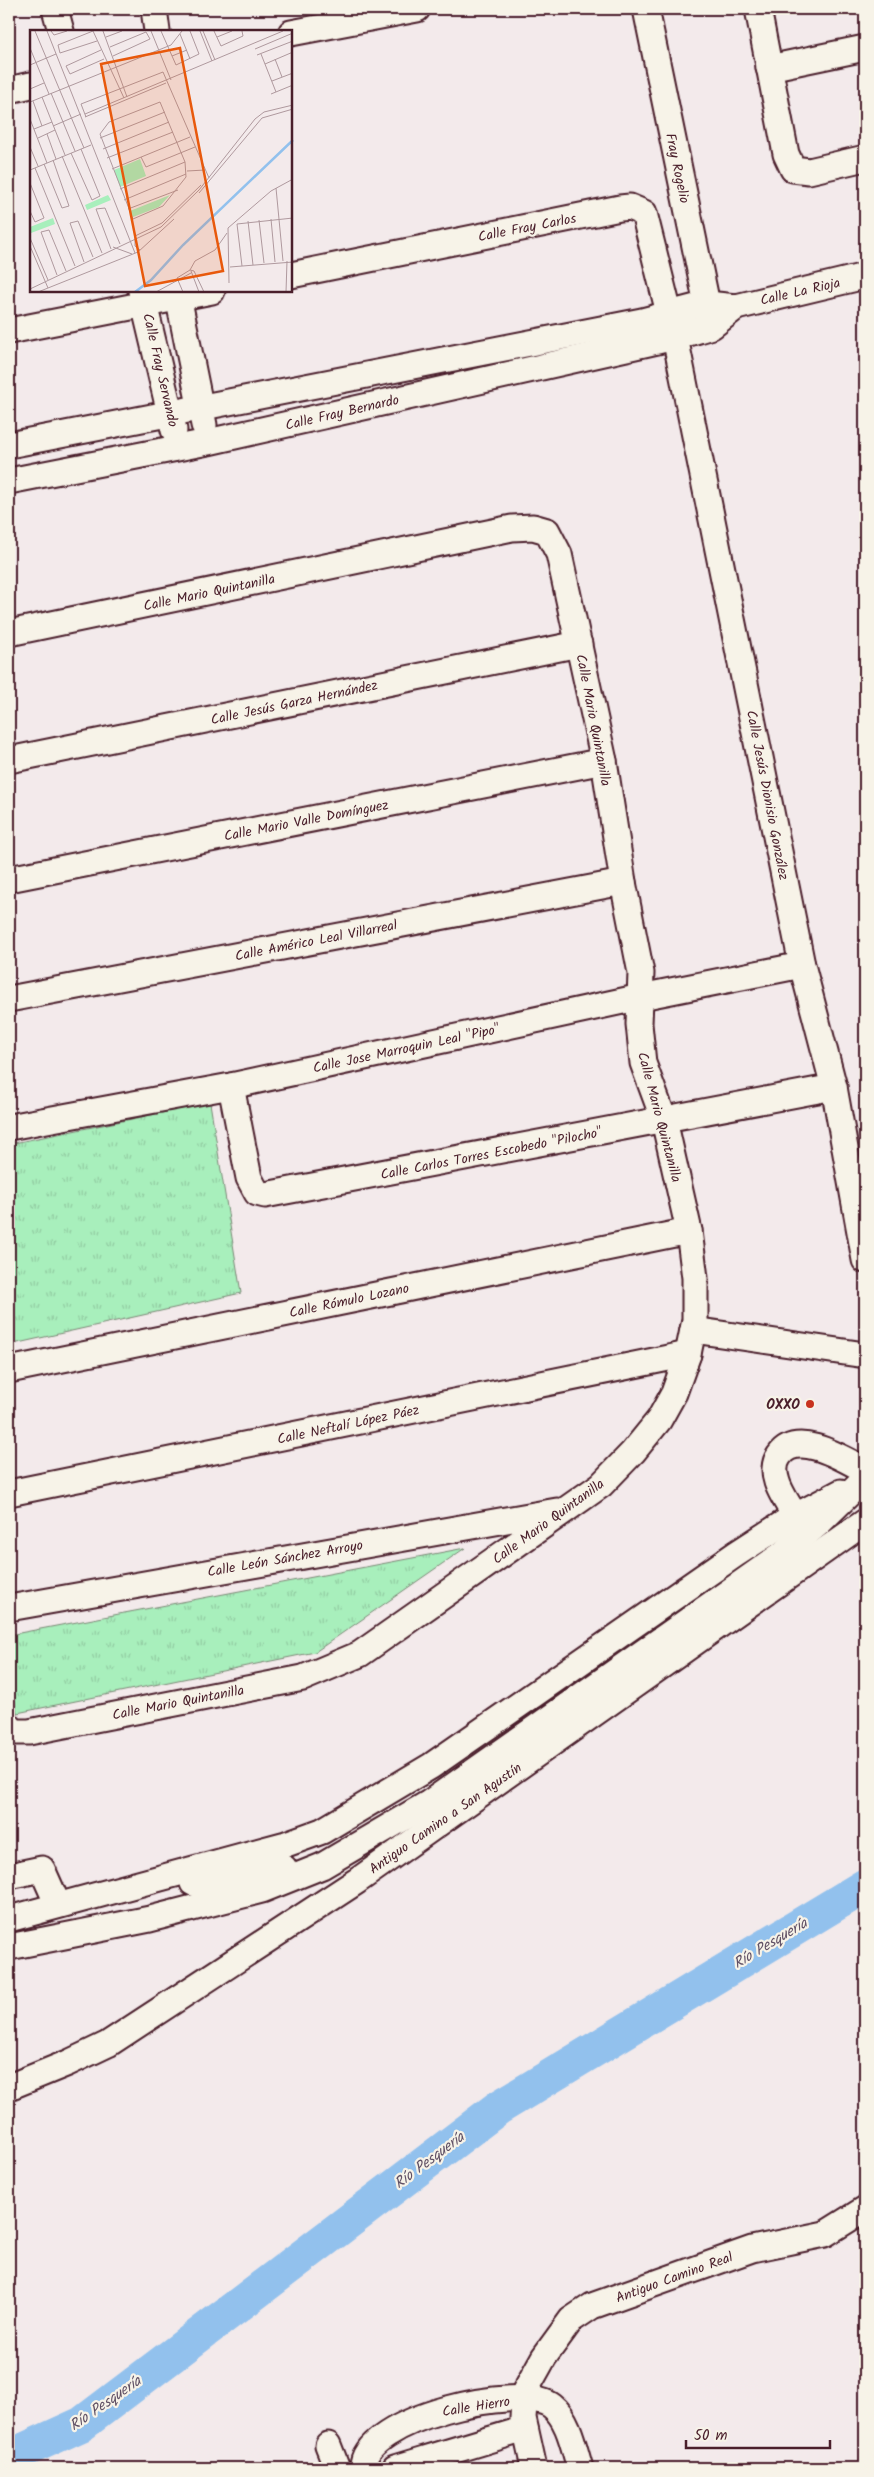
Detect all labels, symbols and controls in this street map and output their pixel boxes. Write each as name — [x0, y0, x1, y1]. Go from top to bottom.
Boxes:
inset map — [30, 30, 292, 292]
street label: Fray Rogelio — [659, 131, 695, 205]
street label: Calle Fray Carlos — [476, 208, 578, 248]
street label: Calle La Rioja — [758, 272, 842, 312]
street label: Calle Fray Servando — [136, 311, 184, 429]
street label: Calle Fray Bernardo — [283, 389, 401, 437]
street label: Calle Mario Quintanilla — [141, 568, 277, 618]
street label: Calle Mario Quintanilla — [569, 652, 617, 788]
street label: Calle Jesús Garza Hernández — [209, 675, 380, 731]
street label: Calle Jesús Dionisio González — [740, 708, 794, 882]
street label: Calle Mario Valle Domínguez — [222, 794, 390, 848]
street label: Calle Américo Leal Villarreal — [233, 914, 400, 968]
street label: Calle Jose Marroquin Leal "Pipo" — [311, 1018, 502, 1080]
street label: Calle Mario Quintanilla — [631, 1050, 687, 1185]
street label: Calle Carlos Torres Escobedo "Pilocho" — [379, 1122, 604, 1186]
street label: Calle Rómulo Lozano — [287, 1278, 411, 1324]
place label: OXXO — [766, 1394, 800, 1416]
marker: OXXO — [804, 1398, 816, 1410]
street label: Calle Neftalí López Páez — [275, 1399, 421, 1451]
street label: Calle Mario Quintanilla — [488, 1474, 609, 1570]
street label: Calle León Sánchez Arroyo — [206, 1534, 365, 1583]
street label: Calle Mario Quintanilla — [110, 1679, 246, 1727]
street label: Antiguo Camino a San Agustín — [365, 1758, 527, 1880]
water label: Río Pesquería — [729, 1912, 813, 1976]
water label: Río Pesquería — [389, 2126, 471, 2195]
street label: Antiguo Camino Real — [613, 2246, 737, 2309]
water label: Río Pesquería — [65, 2370, 147, 2437]
street label: Calle Hierro — [441, 2391, 512, 2423]
scale bar — [686, 2417, 830, 2449]
text: 50 m — [694, 2424, 728, 2448]

